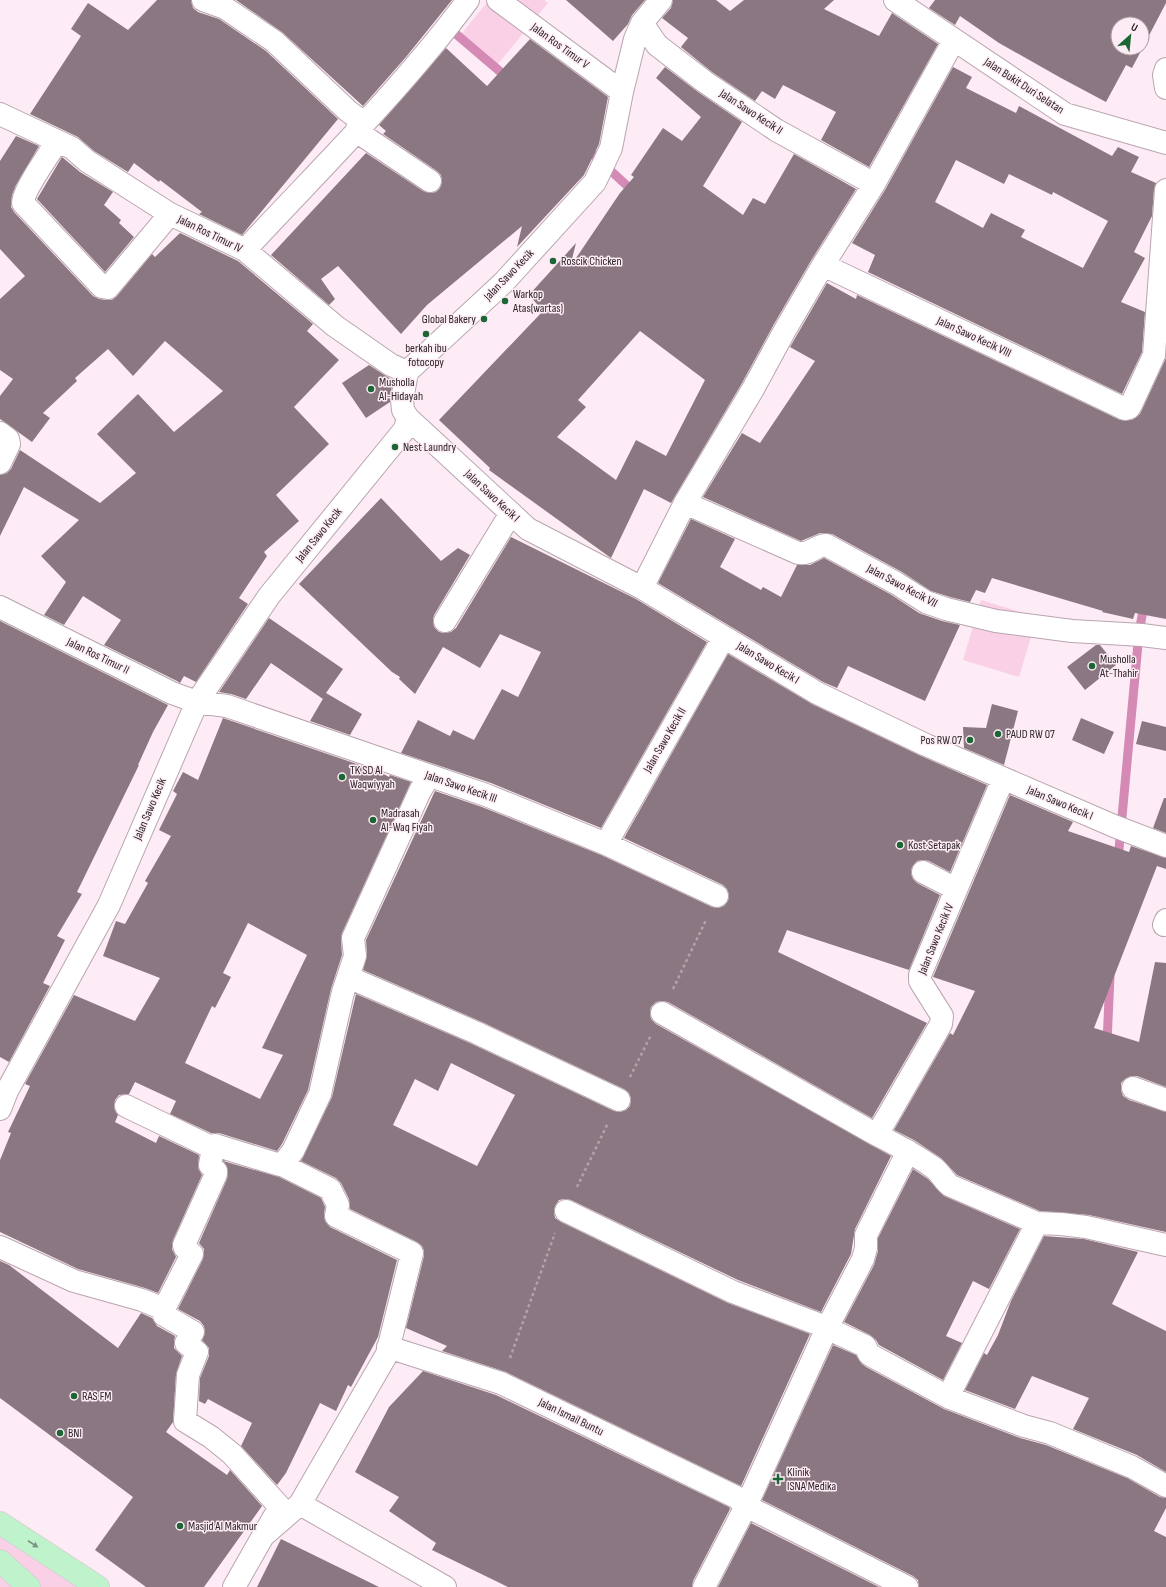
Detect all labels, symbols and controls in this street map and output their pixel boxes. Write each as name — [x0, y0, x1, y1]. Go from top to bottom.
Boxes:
north arrow — [1110, 16, 1150, 56]
street label: Jalan Ros Timur V — [527, 19, 592, 72]
text: U — [1129, 20, 1140, 35]
street label: Jalan Bukit Duri Selatan — [980, 54, 1067, 117]
street label: Jalan Sawo Kecik II — [716, 85, 786, 138]
street label: Jalan Ros Timur IV — [174, 211, 246, 256]
street label: Jalan Sawo Kecik — [480, 246, 538, 305]
place label: Roscik Chicken — [561, 254, 622, 269]
marker: Roscik Chicken — [548, 256, 558, 266]
place label: Warkop Atas(wartas) — [512, 287, 563, 316]
marker: Warkop Atas(wartas) — [500, 296, 510, 306]
place label: Global Bakery — [422, 312, 476, 327]
street label: Jalan Sawo Kecik VIII — [933, 313, 1014, 361]
marker: Global Bakery — [479, 314, 489, 324]
marker: berkah ibu fotocopy — [421, 329, 431, 339]
place label: berkah ibu fotocopy — [405, 341, 447, 370]
place label: Musholla Al-Hidayah — [378, 375, 423, 404]
marker: Musholla Al-Hidayah — [366, 384, 376, 394]
place label: Nest Laundry — [403, 440, 457, 455]
marker: Nest Laundry — [390, 442, 400, 452]
street label: Jalan Sawo Kecik I — [460, 466, 523, 525]
street label: Jalan Sawo Kecik — [292, 504, 346, 566]
street label: Jalan Sawo Kecik VII — [863, 561, 940, 611]
street label: Jalan Ros Timur II — [63, 634, 132, 678]
street label: Jalan Sawo Kecik I — [733, 638, 802, 688]
place label: Musholla At-Thahir — [1099, 652, 1139, 681]
marker: Musholla At-Thahir — [1087, 661, 1097, 671]
street label: Jalan Sawo Kecik II — [640, 705, 690, 776]
place label: PAUD RW 07 — [1006, 727, 1055, 742]
marker: PAUD RW 07 — [993, 729, 1003, 739]
place label: Pos RW 07 — [920, 733, 962, 748]
marker: Pos RW 07 — [965, 735, 975, 745]
place label: TK SD Al Waqwiyyah — [350, 763, 395, 792]
street label: Jalan Sawo Kecik III — [422, 767, 499, 806]
marker: TK SD Al Waqwiyyah — [337, 772, 347, 782]
street label: Jalan Sawo Kecik — [130, 775, 170, 843]
street label: Jalan Sawo Kecik I — [1024, 782, 1095, 824]
place label: Madrasah Al-Waq Fiyah — [380, 806, 433, 835]
marker: Madrasah Al-Waq Fiyah — [368, 815, 378, 825]
place label: Kost Setapak — [908, 838, 961, 853]
marker: Kost Setapak — [895, 840, 905, 850]
street label: Jalan Sawo Kecik IV — [915, 901, 957, 978]
place label: RAS FM — [82, 1389, 111, 1404]
marker: RAS FM — [69, 1391, 79, 1401]
street label: Jalan Ismail Buntu — [535, 1394, 606, 1439]
place label: BNI — [68, 1426, 82, 1441]
marker: BNI — [55, 1428, 65, 1438]
place label: Klinik ISNA Medika — [787, 1465, 836, 1494]
marker: Klinik ISNA Medika — [772, 1473, 784, 1485]
place label: Masjid Al Makmur — [188, 1519, 258, 1534]
marker: Masjid Al Makmur — [175, 1521, 185, 1531]
one-way arrow — [27, 1540, 38, 1548]

